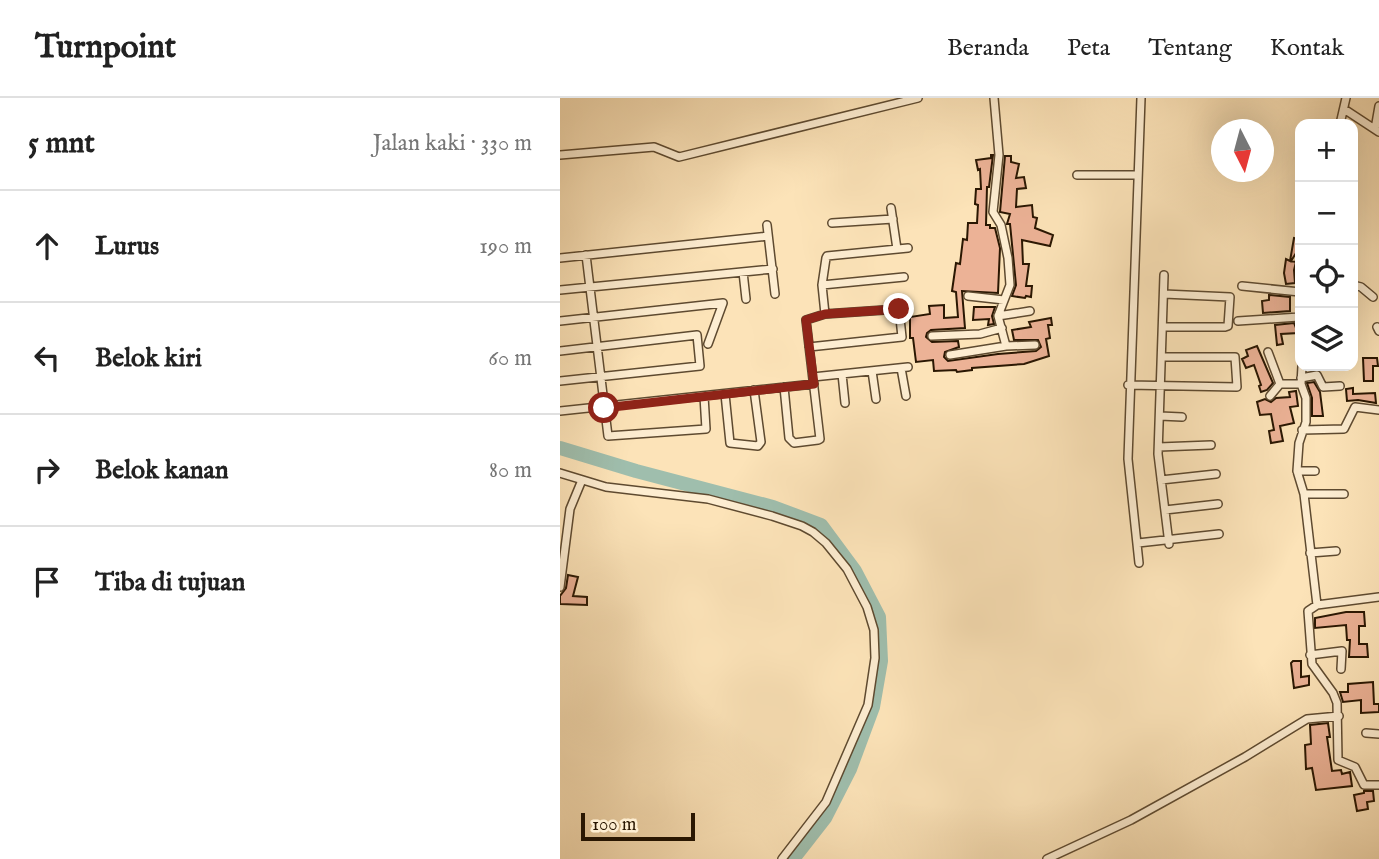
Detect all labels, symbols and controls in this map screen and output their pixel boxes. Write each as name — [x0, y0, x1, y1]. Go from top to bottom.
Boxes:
text: Turnpoint — [35, 27, 176, 69]
text: Beranda — [947, 33, 1029, 64]
text: Peta — [1067, 33, 1110, 64]
text: Tentang — [1148, 33, 1232, 64]
text: Kontak — [1270, 33, 1344, 64]
north arrow — [1211, 119, 1274, 182]
map controls — [1295, 119, 1358, 371]
button: + — [1295, 119, 1358, 182]
text: 5 mnt — [28, 125, 95, 163]
text: Jalan kaki · 330 m — [373, 129, 532, 158]
button: − — [1295, 182, 1358, 245]
icon: ahead — [28, 227, 66, 265]
text: Lurus — [95, 230, 159, 263]
text: 190 m — [479, 232, 532, 261]
button: locate — [1295, 245, 1358, 308]
route end — [883, 293, 914, 324]
button: layers — [1295, 308, 1358, 371]
icon: left — [28, 339, 66, 377]
text: Belok kiri — [95, 342, 202, 375]
text: 60 m — [488, 344, 532, 373]
route start — [588, 392, 619, 423]
icon: right — [28, 451, 66, 489]
text: Belok kanan — [95, 454, 229, 487]
text: 80 m — [489, 456, 532, 485]
icon: arrive — [28, 563, 66, 601]
text: Tiba di tujuan — [95, 566, 245, 599]
scale bar — [581, 810, 695, 842]
text: 100 m — [592, 813, 636, 837]

